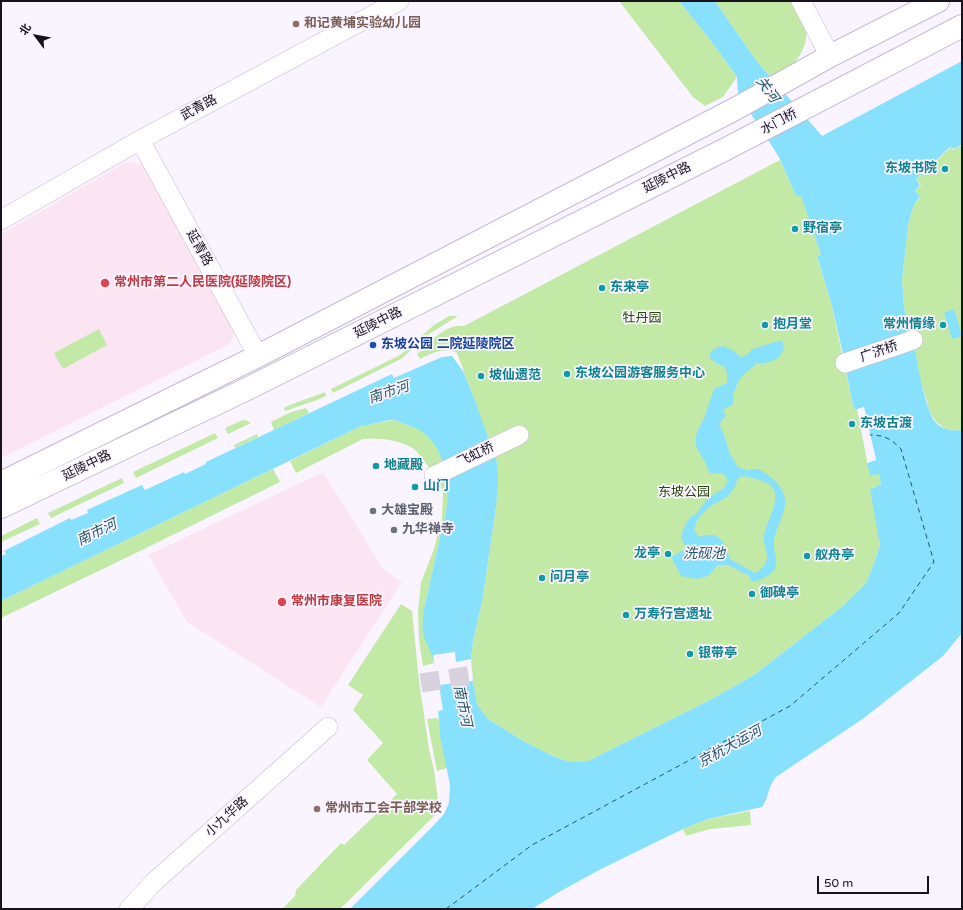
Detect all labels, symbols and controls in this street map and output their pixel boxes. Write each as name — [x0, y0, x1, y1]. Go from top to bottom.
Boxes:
north arrow — [16, 16, 56, 56]
place label: 和记黄埔实验幼儿园 — [304, 16, 421, 32]
marker: 和记黄埔实验幼儿园 — [291, 19, 301, 29]
text: 北 — [17, 21, 34, 37]
water label: 关河 — [752, 74, 782, 106]
street label: 武青路 — [178, 92, 220, 124]
street label: 水门桥 — [758, 106, 800, 138]
street label: 延陵中路 — [640, 159, 694, 197]
place label: 东坡书院 — [885, 161, 937, 177]
marker: 东坡书院 — [940, 164, 950, 174]
place label: 野宿亭 — [803, 221, 842, 237]
marker: 野宿亭 — [790, 224, 800, 234]
street label: 延青路 — [183, 227, 215, 269]
place label: 常州市第二人民医院(延陵院区) — [114, 275, 291, 291]
marker: 常州市第二人民医院(延陵院区) — [99, 277, 111, 289]
place label: 东来亭 — [610, 280, 649, 296]
marker: 东来亭 — [597, 283, 607, 293]
street label: 延陵中路 — [351, 304, 405, 342]
park label: 牡丹园 — [623, 311, 661, 327]
place label: 抱月堂 — [773, 317, 812, 333]
place label: 常州情缘 — [883, 317, 935, 333]
marker: 抱月堂 — [760, 320, 770, 330]
marker: 常州情缘 — [938, 320, 948, 330]
place label: 东坡公园 二院延陵院区 — [381, 337, 514, 353]
street label: 广济桥 — [858, 338, 900, 366]
marker: 东坡公园 二院延陵院区 — [368, 340, 378, 350]
place label: 东坡公园游客服务中心 — [575, 366, 705, 382]
place label: 坡仙遗范 — [489, 368, 541, 384]
marker: 东坡公园游客服务中心 — [562, 369, 572, 379]
marker: 坡仙遗范 — [476, 371, 486, 381]
water label: 南市河 — [366, 378, 412, 408]
place label: 东坡古渡 — [860, 416, 912, 432]
marker: 东坡古渡 — [847, 419, 857, 429]
street label: 飞虹桥 — [455, 439, 497, 471]
street label: 延陵中路 — [60, 448, 114, 484]
place label: 地藏殿 — [384, 458, 423, 474]
marker: 地藏殿 — [371, 461, 381, 471]
place label: 山门 — [423, 479, 449, 495]
marker: 山门 — [410, 482, 420, 492]
park label: 东坡公园 — [658, 485, 710, 501]
place label: 大雄宝殿 — [381, 503, 433, 519]
marker: 大雄宝殿 — [368, 506, 378, 516]
water label: 南市河 — [74, 516, 120, 550]
place label: 九华禅寺 — [402, 522, 454, 538]
marker: 九华禅寺 — [389, 525, 399, 535]
place label: 龙亭 — [634, 546, 660, 562]
water label: 洗砚池 — [683, 546, 725, 562]
place label: 舣舟亭 — [815, 548, 854, 564]
marker: 龙亭 — [663, 549, 673, 559]
marker: 舣舟亭 — [802, 551, 812, 561]
place label: 问月亭 — [550, 570, 589, 586]
marker: 问月亭 — [537, 573, 547, 583]
place label: 御碑亭 — [760, 586, 799, 602]
marker: 御碑亭 — [747, 589, 757, 599]
place label: 常州市康复医院 — [291, 594, 382, 610]
marker: 常州市康复医院 — [276, 596, 288, 608]
place label: 万寿行宫遗址 — [634, 607, 712, 623]
marker: 万寿行宫遗址 — [621, 610, 631, 620]
place label: 银带亭 — [698, 646, 737, 662]
marker: 银带亭 — [685, 649, 695, 659]
water label: 南市河 — [449, 684, 475, 728]
water label: 京杭大运河 — [695, 723, 765, 771]
street label: 小九华路 — [202, 794, 252, 840]
place label: 常州市工会干部学校 — [325, 801, 442, 817]
marker: 常州市工会干部学校 — [312, 804, 322, 814]
scale bar — [819, 868, 931, 894]
text: 50 m — [824, 876, 853, 890]

